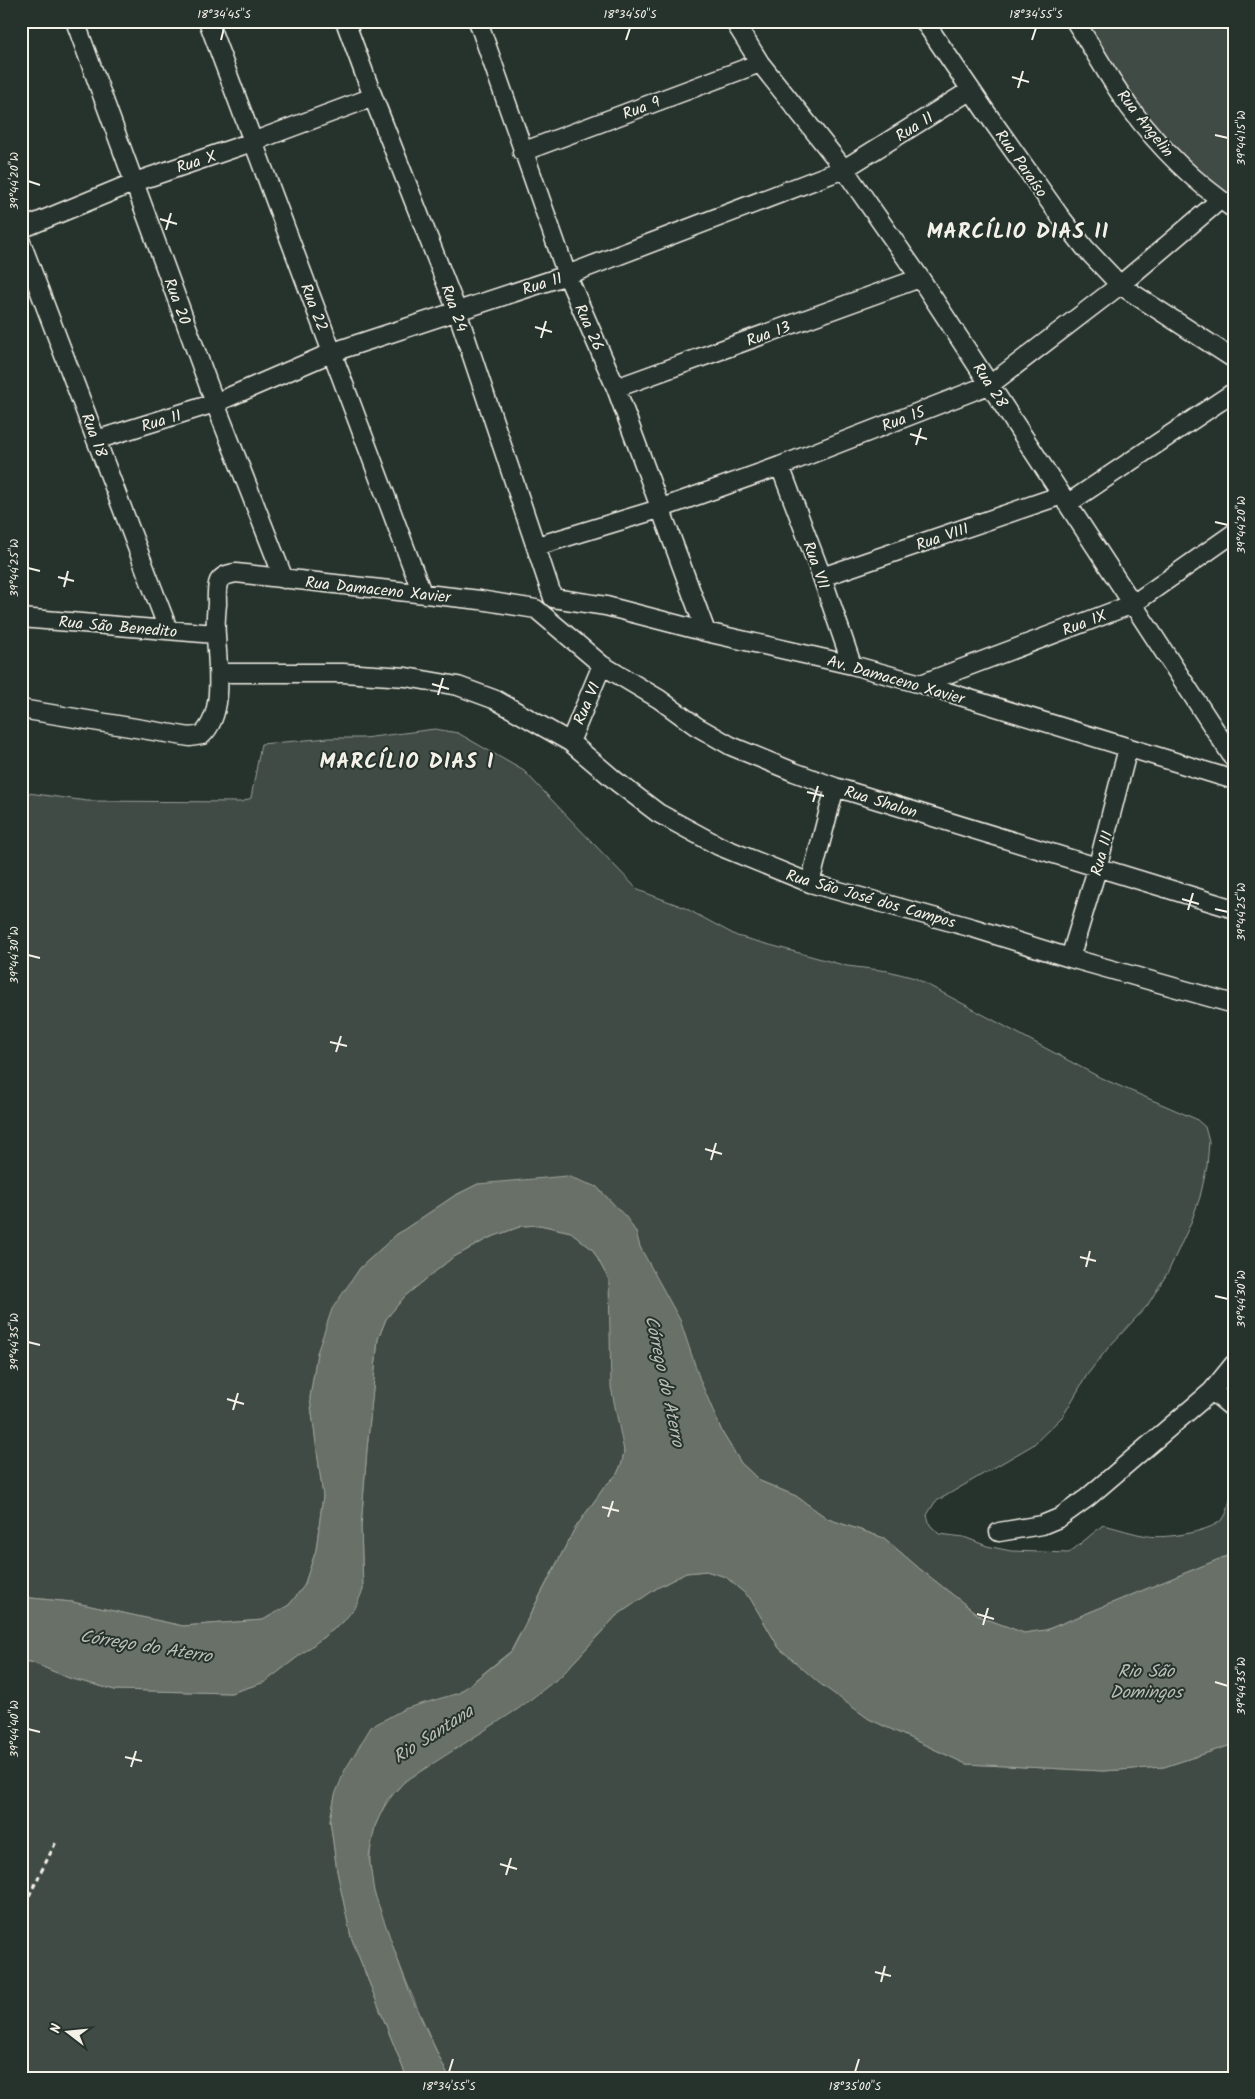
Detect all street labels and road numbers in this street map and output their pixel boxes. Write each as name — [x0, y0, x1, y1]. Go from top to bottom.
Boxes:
street label: Rua Angelin — [1110, 85, 1179, 163]
street label: Rua 9 — [619, 90, 664, 127]
street label: Rua 11 — [891, 106, 939, 149]
street label: Rua Paraíso — [988, 125, 1053, 203]
street label: Rua X — [173, 144, 221, 181]
street label: Rua 11 — [519, 266, 566, 303]
street label: Rua 20 — [157, 275, 197, 328]
street label: Rua 22 — [293, 280, 334, 335]
street label: Rua 24 — [433, 281, 474, 336]
street label: Rua 26 — [567, 300, 610, 355]
street label: Rua 13 — [743, 315, 794, 354]
street label: Rua 28 — [966, 358, 1014, 414]
street label: Rua 15 — [878, 399, 930, 439]
street label: Rua 11 — [138, 403, 185, 439]
street label: Rua 18 — [74, 410, 114, 462]
street label: Rua VIII — [913, 517, 972, 558]
street label: Rua VII — [795, 538, 836, 593]
street label: Rua Damaceno Xavier — [304, 570, 453, 611]
street label: Rua IX — [1059, 603, 1111, 643]
street label: Rua São Benedito — [57, 610, 178, 645]
street label: Av. Damaceno Xavier — [824, 649, 969, 712]
street label: Rua VI — [567, 678, 608, 729]
street label: Rua Shalon — [841, 779, 920, 825]
street label: Rua III — [1084, 828, 1120, 879]
street label: Rua São José dos Campos — [783, 863, 959, 936]

